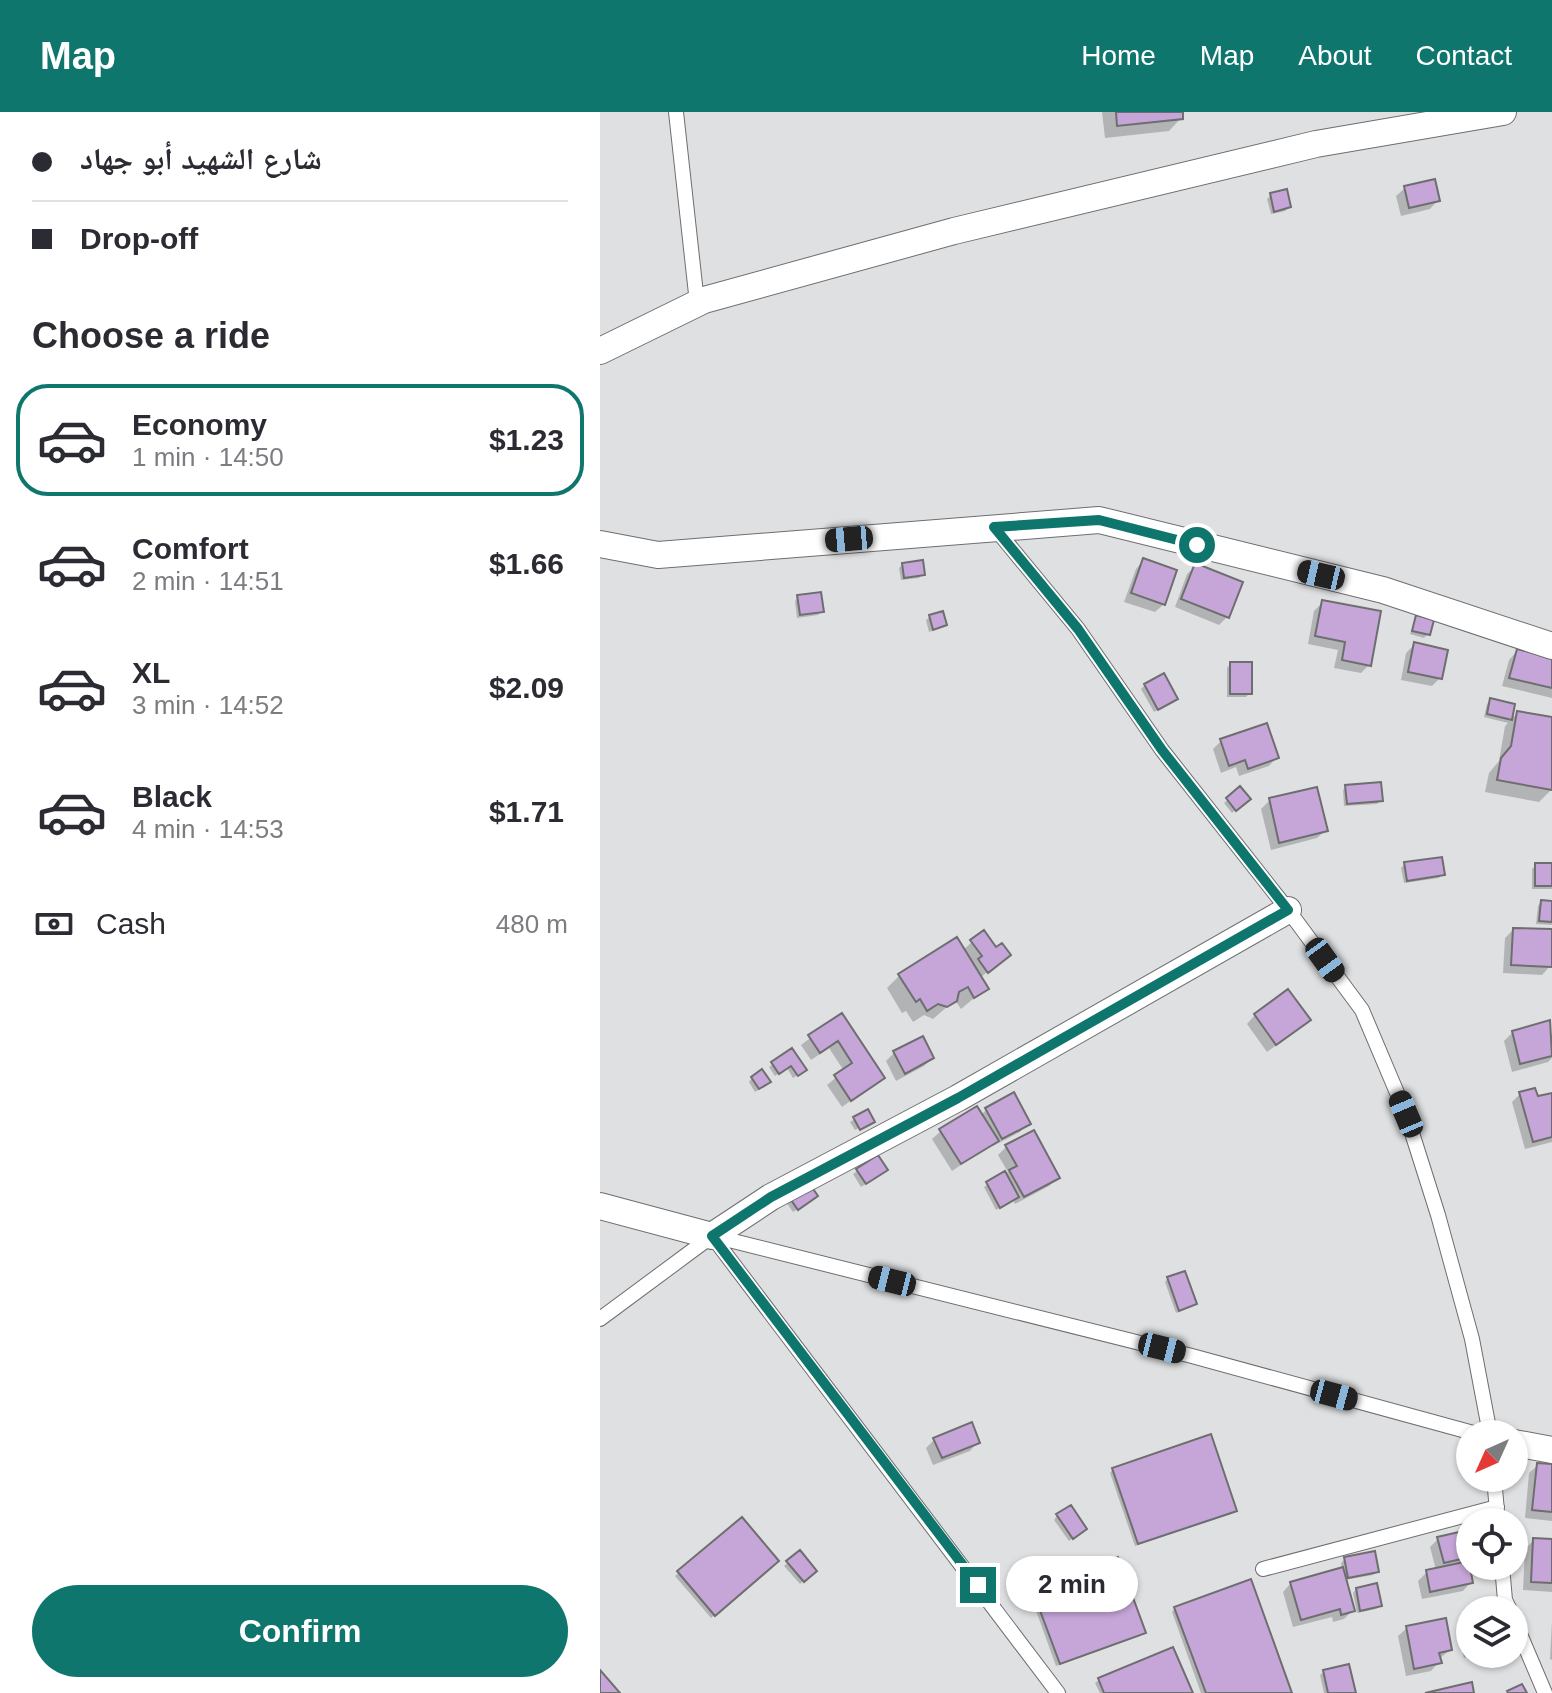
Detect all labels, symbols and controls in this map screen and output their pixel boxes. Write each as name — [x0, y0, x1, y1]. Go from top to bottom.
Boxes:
text: Map — [40, 35, 116, 77]
text: Home — [1081, 40, 1156, 71]
text: Map — [1200, 40, 1254, 71]
text: About — [1298, 40, 1372, 71]
text: Contact — [1416, 40, 1512, 71]
text: شارع الشهيد أبو جهاد — [80, 142, 322, 175]
text: Drop-off — [80, 222, 198, 255]
text: Choose a ride — [32, 315, 270, 356]
icon: car — [36, 404, 108, 476]
text: Economy — [132, 408, 267, 441]
text: $1.23 — [489, 423, 564, 456]
text: 1 min · 14:50 — [132, 442, 284, 472]
car — [824, 525, 874, 553]
route start — [1179, 527, 1215, 563]
icon: car — [36, 528, 108, 600]
text: Comfort — [132, 532, 249, 565]
text: $1.66 — [489, 547, 564, 580]
car — [1295, 558, 1347, 592]
text: 2 min · 14:51 — [132, 566, 284, 596]
icon: car — [36, 652, 108, 724]
text: XL — [132, 656, 170, 689]
text: $2.09 — [489, 671, 564, 704]
text: 3 min · 14:52 — [132, 690, 284, 720]
icon: car — [36, 776, 108, 848]
text: Black — [132, 780, 212, 813]
text: $1.71 — [489, 795, 564, 828]
text: 4 min · 14:53 — [132, 814, 284, 844]
icon: cash — [32, 902, 76, 946]
text: Cash — [96, 907, 166, 940]
text: 480 m — [496, 909, 568, 939]
car — [1301, 934, 1349, 986]
car — [1386, 1087, 1426, 1141]
car — [866, 1264, 918, 1298]
car — [1136, 1331, 1188, 1365]
car — [1308, 1377, 1360, 1413]
north arrow — [1456, 1420, 1528, 1492]
map controls — [1456, 1420, 1528, 1668]
button: locate — [1456, 1508, 1528, 1580]
callout: 2 min — [1006, 1557, 1138, 1613]
route end — [960, 1567, 996, 1603]
text: 2 min — [1038, 1569, 1106, 1599]
button: Confirm — [32, 1585, 568, 1677]
button: layers — [1456, 1596, 1528, 1668]

